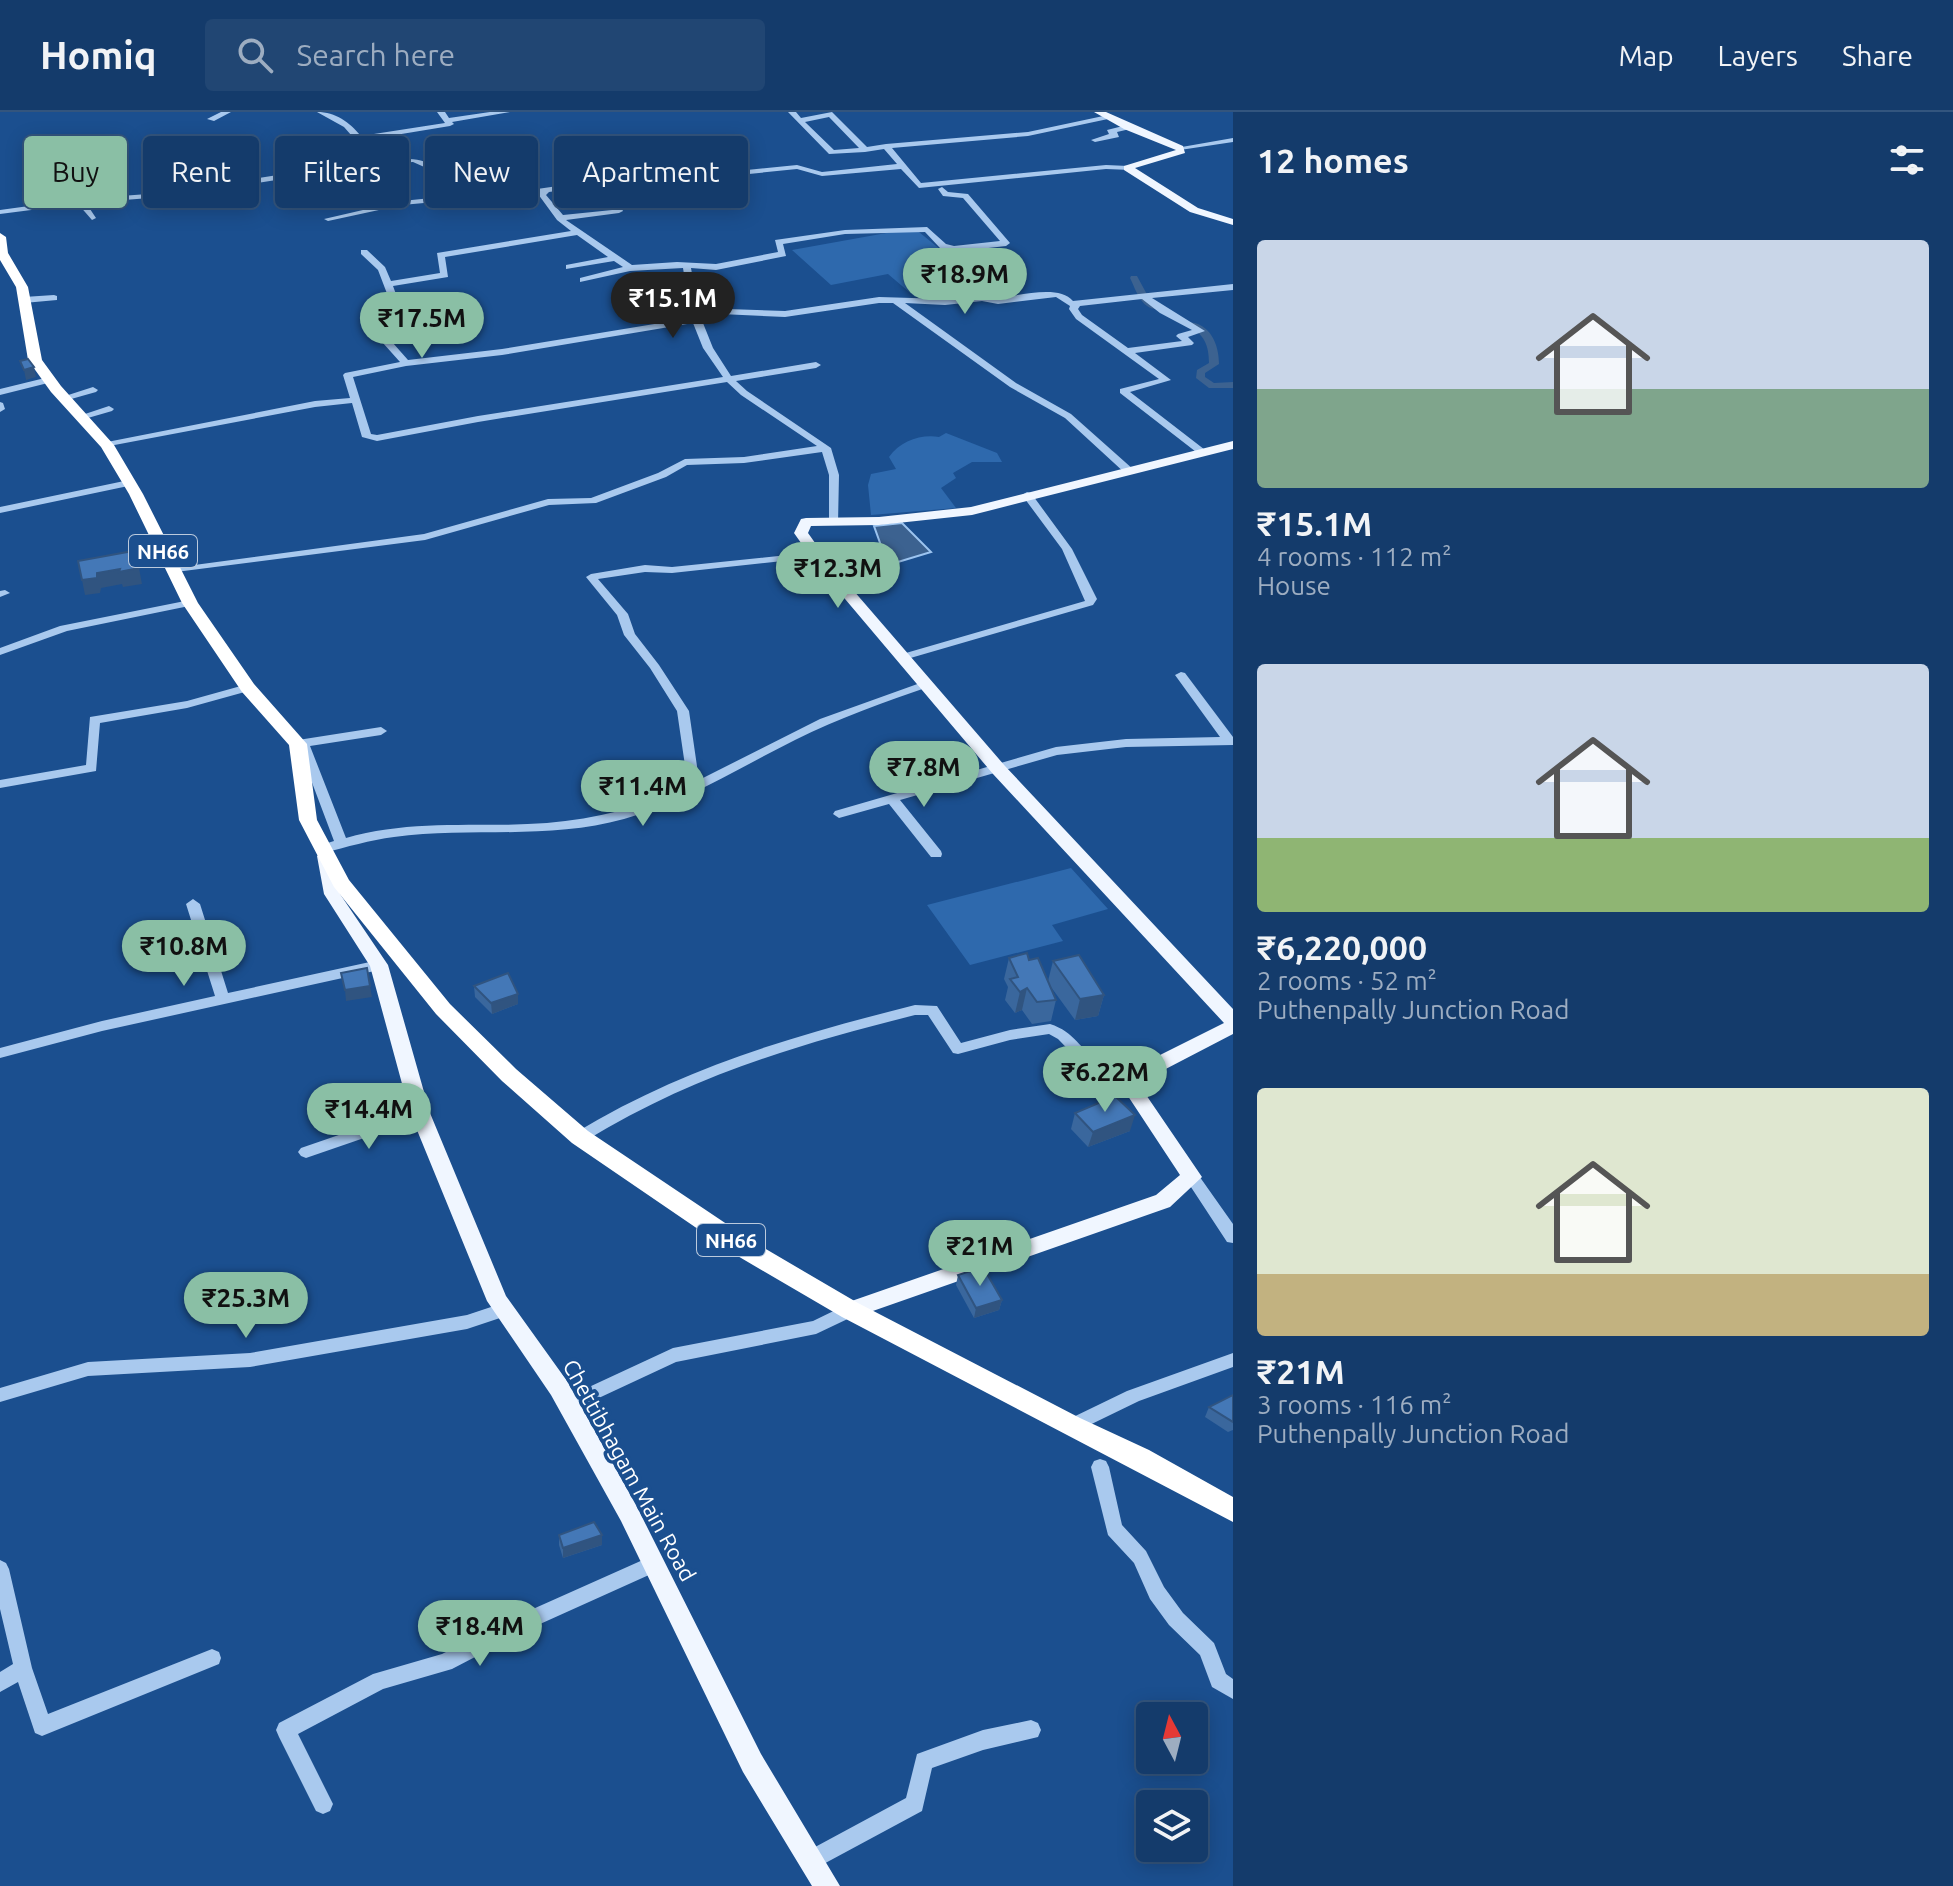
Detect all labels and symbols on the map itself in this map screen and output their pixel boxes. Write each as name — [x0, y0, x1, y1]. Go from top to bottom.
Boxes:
pin: ₹18.9M — [900, 248, 1030, 316]
pin: ₹15.1M — [608, 272, 738, 340]
pin: ₹17.5M — [357, 292, 487, 360]
road number: NH66 — [129, 535, 197, 567]
pin: ₹12.3M — [773, 542, 903, 610]
pin: ₹7.8M — [868, 741, 980, 809]
pin: ₹11.4M — [578, 760, 708, 828]
pin: ₹10.8M — [119, 920, 249, 988]
pin: ₹6.22M — [1040, 1046, 1170, 1114]
pin: ₹14.4M — [304, 1083, 434, 1151]
pin: ₹21M — [933, 1220, 1027, 1288]
road number: NH66 — [697, 1224, 765, 1256]
pin: ₹25.3M — [181, 1272, 311, 1340]
street label: Chettibhagam Main Road — [559, 1355, 701, 1585]
pin: ₹18.4M — [415, 1600, 545, 1668]
north arrow — [1136, 1702, 1208, 1774]

